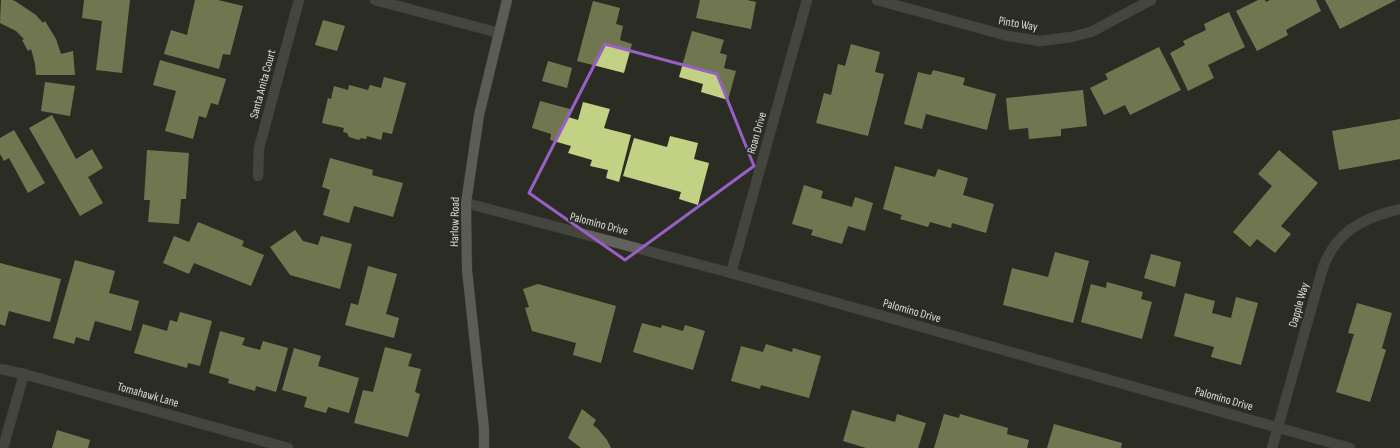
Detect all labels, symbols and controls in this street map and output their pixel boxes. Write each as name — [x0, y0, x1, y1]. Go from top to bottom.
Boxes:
street label: Pinto Way — [997, 13, 1039, 35]
street label: Santa Anita Court — [247, 47, 280, 120]
street label: Roan Drive — [744, 110, 770, 156]
street label: Harlow Road — [447, 197, 463, 247]
street label: Palomino Drive — [568, 209, 630, 239]
street label: Dapple Way — [1285, 280, 1313, 329]
street label: Palomino Drive — [881, 296, 943, 326]
street label: Tomahawk Lane — [115, 379, 181, 411]
street label: Palomino Drive — [1193, 384, 1255, 414]

